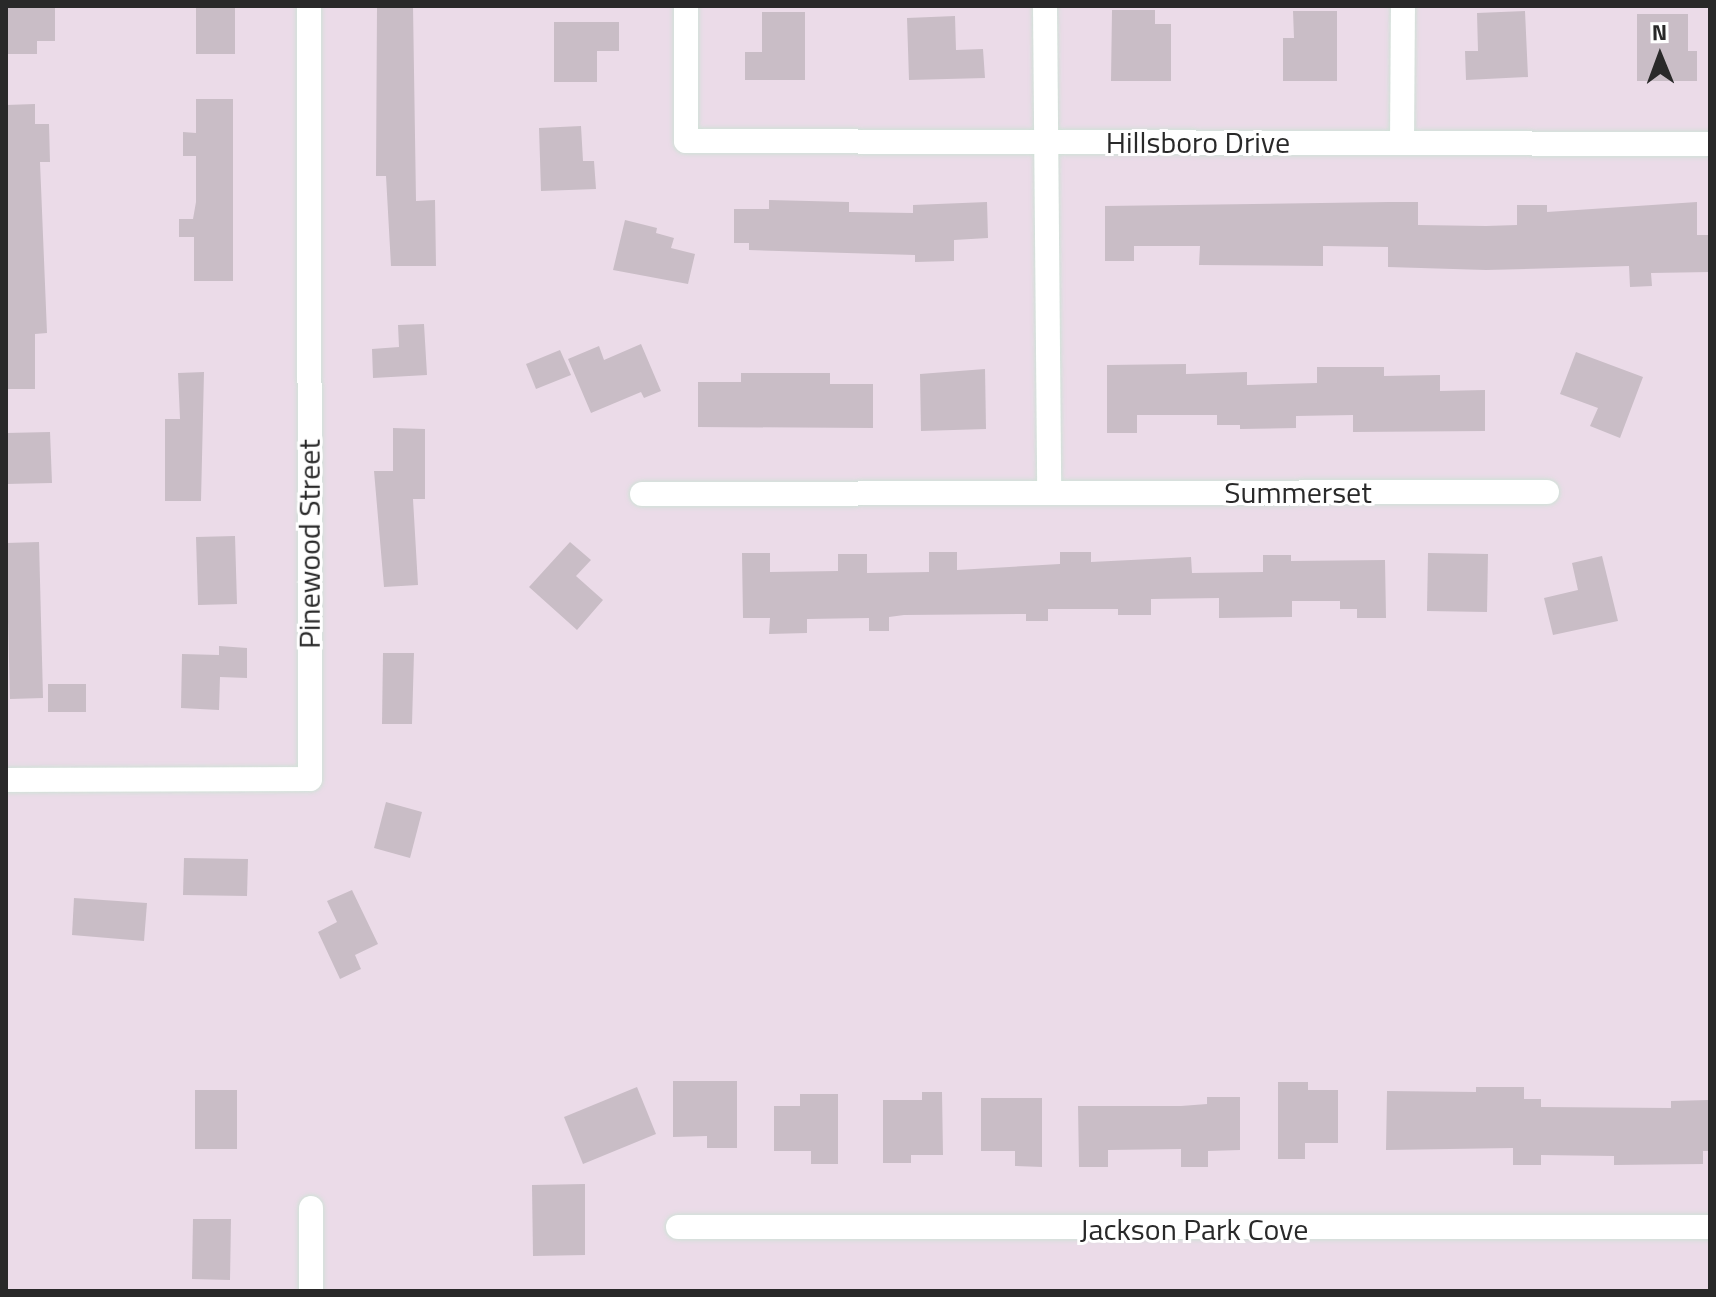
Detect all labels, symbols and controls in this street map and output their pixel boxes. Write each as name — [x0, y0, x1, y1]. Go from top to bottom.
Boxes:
text: N — [1652, 15, 1668, 49]
north arrow — [1620, 16, 1700, 96]
street label: Hillsboro Drive — [1106, 124, 1290, 160]
street label: Pinewood Street — [291, 439, 327, 649]
street label: Summerset — [1224, 474, 1372, 510]
street label: Jackson Park Cove — [1080, 1211, 1308, 1247]

